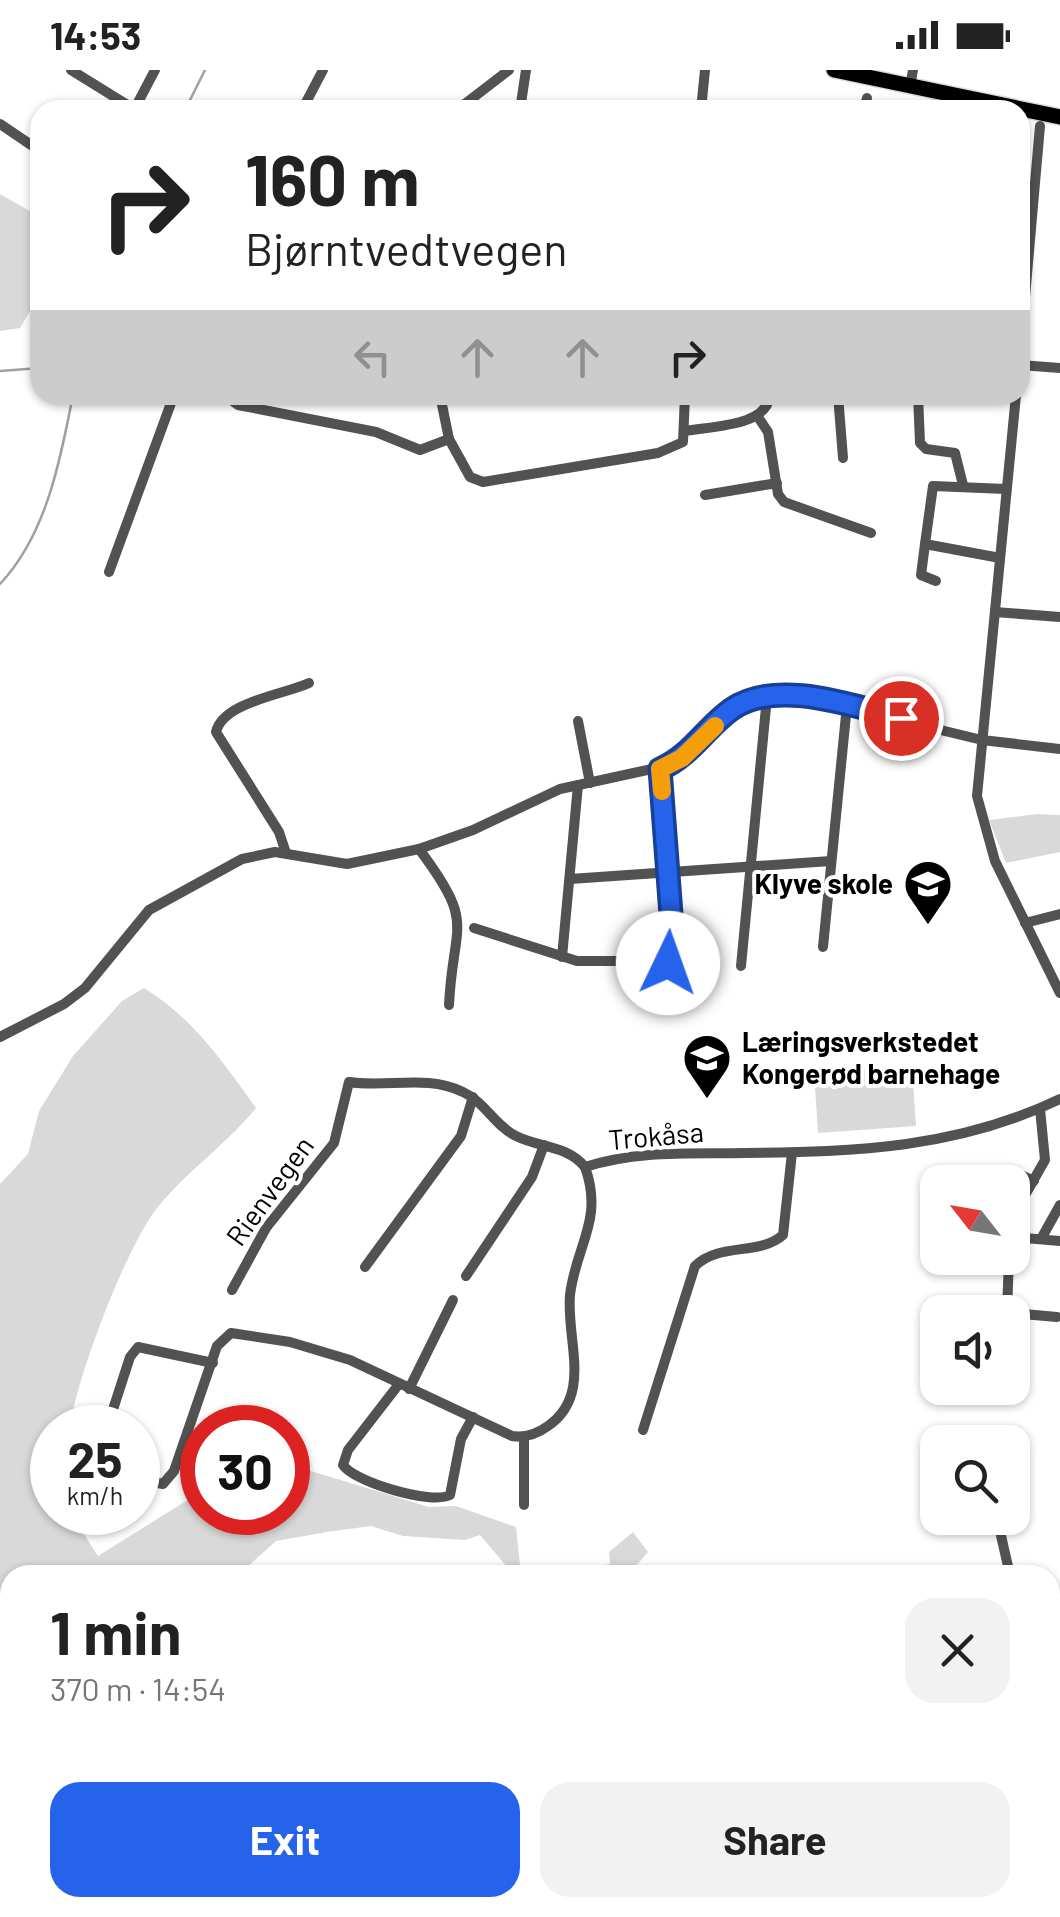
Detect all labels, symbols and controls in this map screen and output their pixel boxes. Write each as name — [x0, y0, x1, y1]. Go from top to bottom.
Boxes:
text: 14:53 — [50, 12, 141, 58]
text: 160 m — [245, 136, 420, 220]
icon: right — [80, 140, 210, 270]
text: Bjørntvedtvegen — [245, 221, 567, 275]
icon: left — [345, 330, 400, 385]
icon: ahead — [450, 330, 505, 385]
icon: ahead — [555, 330, 610, 385]
icon: right — [660, 330, 715, 385]
pin — [859, 676, 944, 761]
icon: arrive — [874, 691, 929, 746]
school or university icon: Klyve skole — [902, 858, 954, 926]
place label: Klyve skole — [755, 866, 893, 900]
position arrow — [616, 911, 720, 1015]
place label: Læringsverkstedet Kongerød barnehage — [742, 1024, 1000, 1090]
school or university icon: Læringsverkstedet Kongerød barnehage — [681, 1032, 733, 1100]
street label: Trokåsa — [607, 1114, 705, 1156]
street label: Rienvegen — [218, 1129, 320, 1252]
north arrow — [920, 1165, 1030, 1275]
map controls — [920, 1165, 1030, 1535]
button: sound — [920, 1295, 1030, 1405]
speed limit sign: 30 — [180, 1405, 310, 1535]
button: search — [920, 1425, 1030, 1535]
text: 25 — [68, 1428, 122, 1488]
text: km/h — [67, 1480, 123, 1510]
text: 1 min — [50, 1595, 181, 1667]
button: close — [905, 1598, 1010, 1703]
text: 370 m · 14:54 — [50, 1669, 226, 1707]
button: Exit — [50, 1782, 520, 1897]
button: Share — [540, 1782, 1010, 1897]

